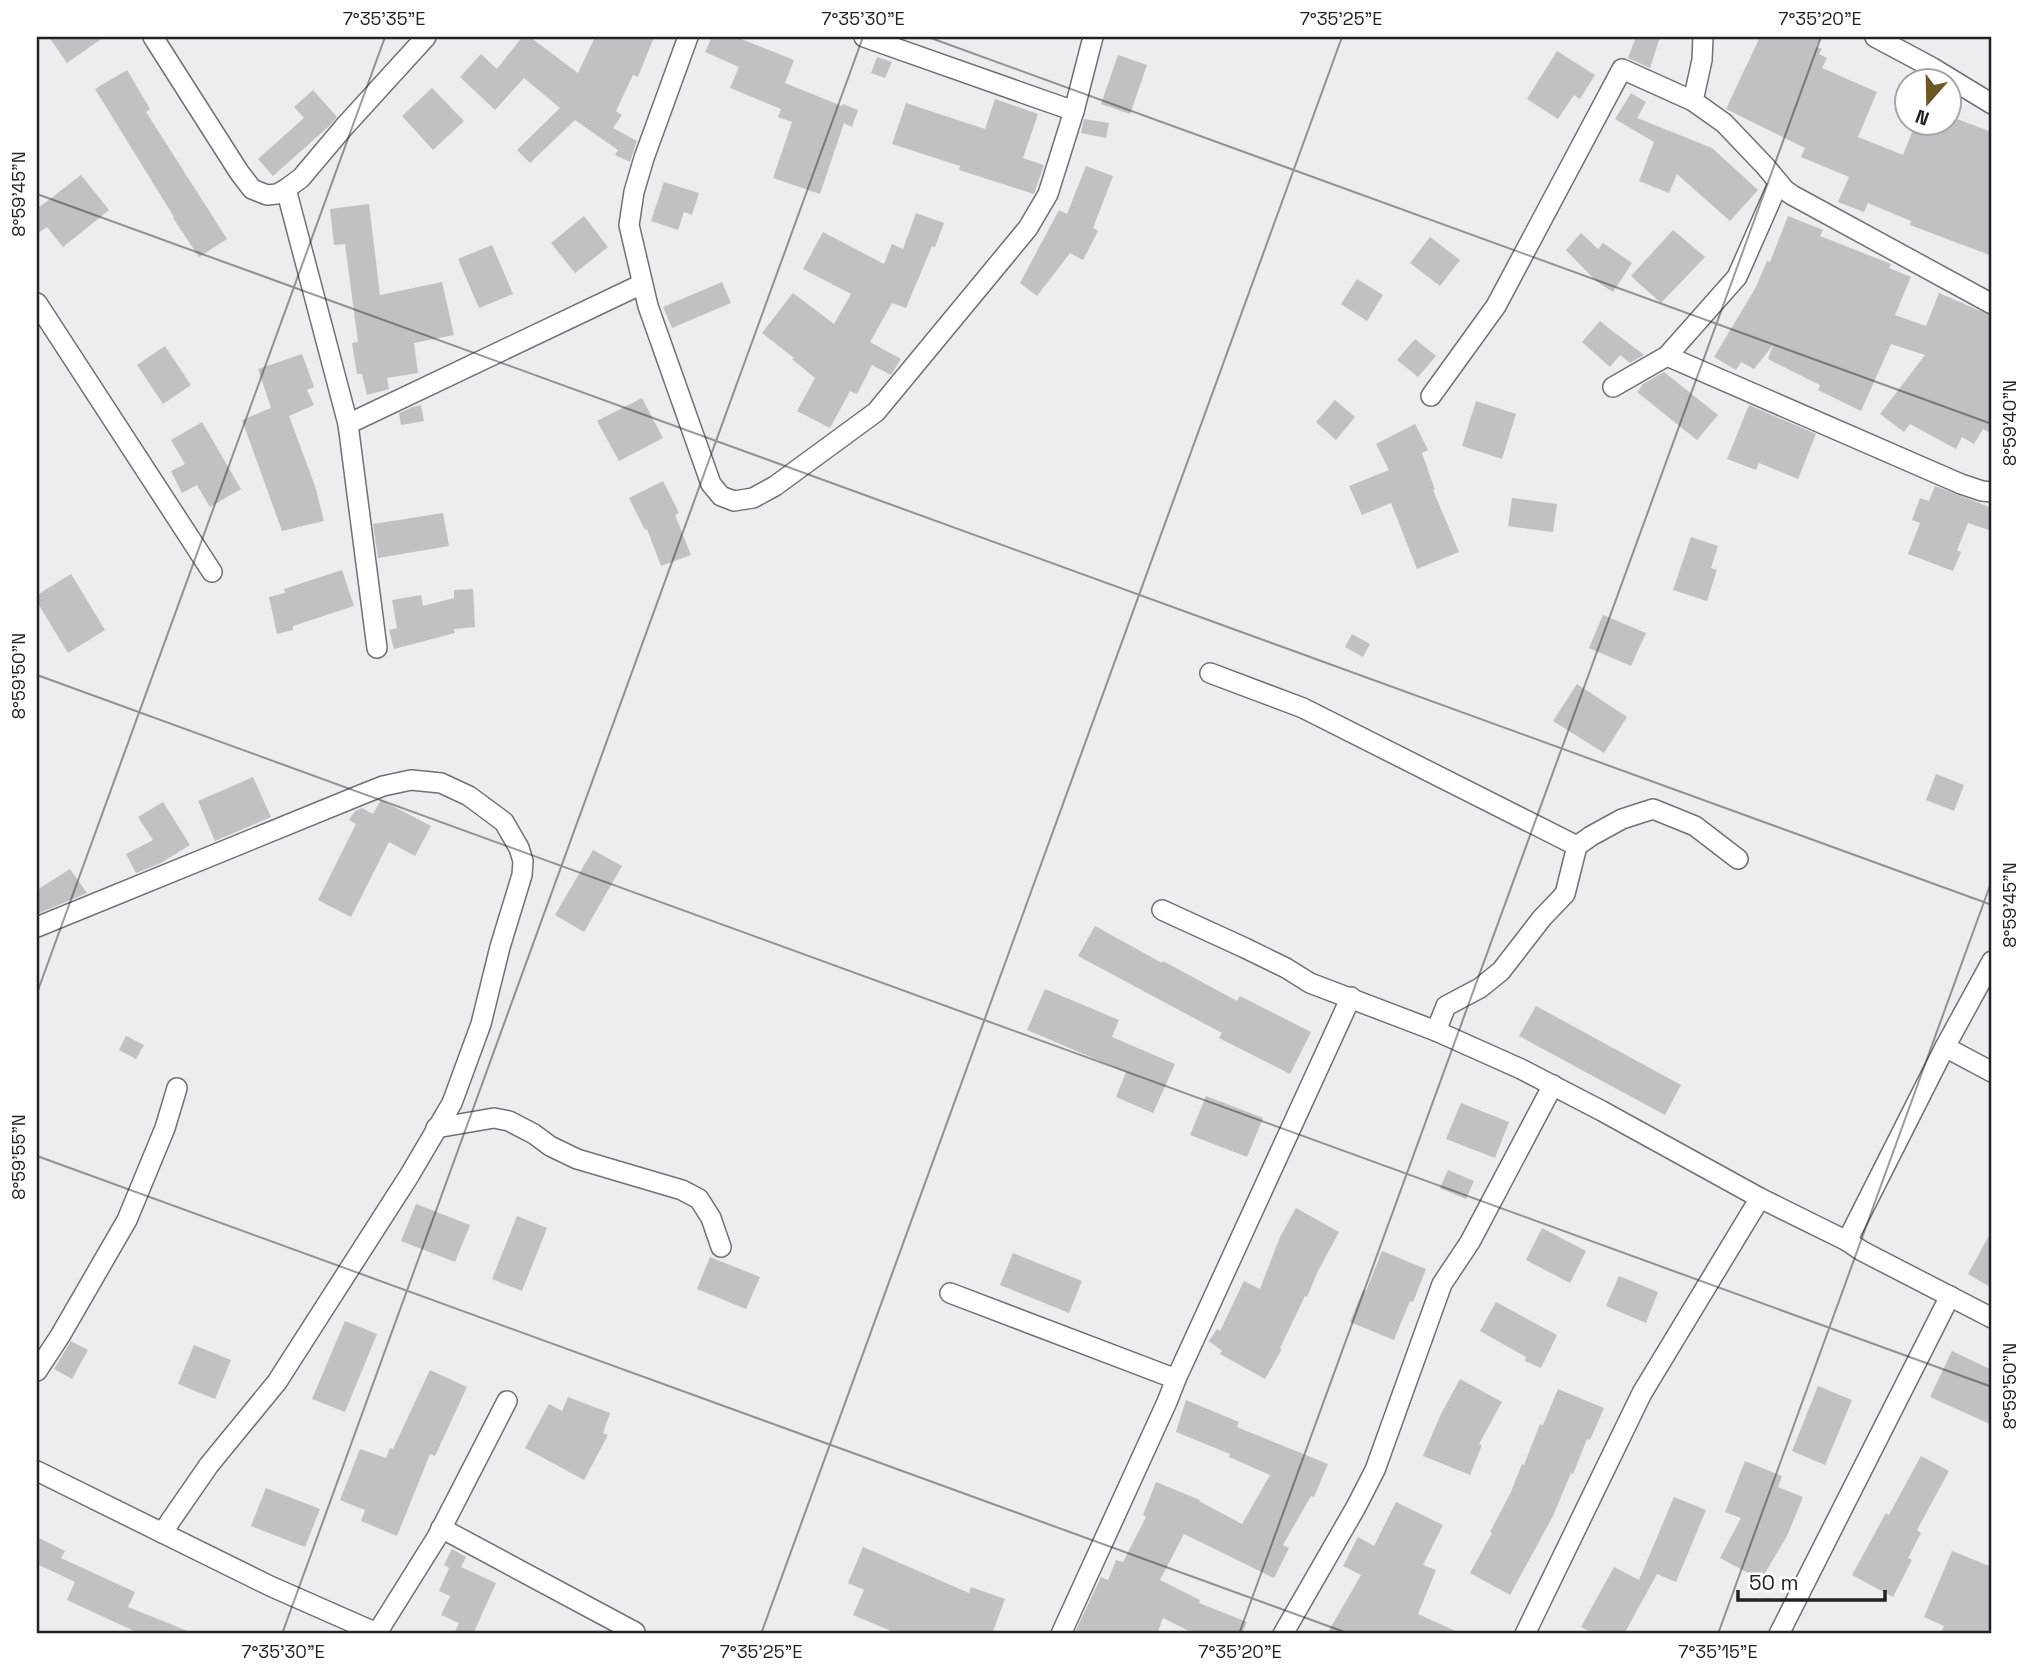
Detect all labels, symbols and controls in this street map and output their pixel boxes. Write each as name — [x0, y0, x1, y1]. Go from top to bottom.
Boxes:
text: 7°35'35"E — [343, 7, 425, 30]
text: 7°35'30"E — [821, 7, 905, 30]
text: 7°35'25"E — [1300, 7, 1382, 30]
text: 7°35'20"E — [1778, 7, 1862, 30]
north arrow — [1892, 66, 1962, 136]
text: N — [1912, 104, 1933, 131]
text: 8°59'45"N — [7, 151, 30, 237]
text: 8°59'40"N — [1998, 380, 2021, 466]
text: 8°59'50"N — [7, 633, 30, 719]
text: 8°59'45"N — [1998, 862, 2021, 948]
text: 8°59'55"N — [7, 1114, 30, 1200]
text: 8°59'50"N — [1998, 1343, 2021, 1429]
scale bar — [1738, 1559, 1885, 1603]
text: 50 m — [1749, 1569, 1799, 1596]
text: 7°35'30"E — [241, 1640, 325, 1663]
text: 7°35'25"E — [720, 1640, 802, 1663]
text: 7°35'20"E — [1198, 1640, 1282, 1663]
text: 7°35'15"E — [1678, 1640, 1758, 1663]

